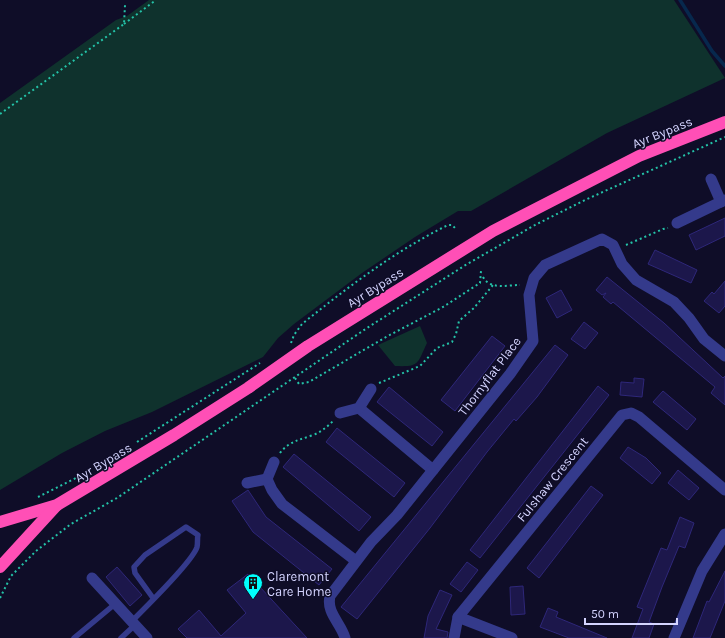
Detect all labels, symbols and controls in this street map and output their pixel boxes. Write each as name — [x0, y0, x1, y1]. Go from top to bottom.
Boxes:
street label: Ayr Bypass — [630, 114, 695, 151]
street label: Ayr Bypass — [344, 264, 406, 311]
street label: Thornyflat Place — [455, 334, 524, 419]
street label: Fulshaw Crescent — [514, 434, 591, 525]
street label: Ayr Bypass — [72, 440, 134, 485]
place label: Claremont Care Home — [267, 569, 332, 599]
building icon: Claremont Care Home — [242, 572, 264, 600]
scale bar — [585, 600, 677, 626]
text: 50 m — [591, 607, 619, 621]

